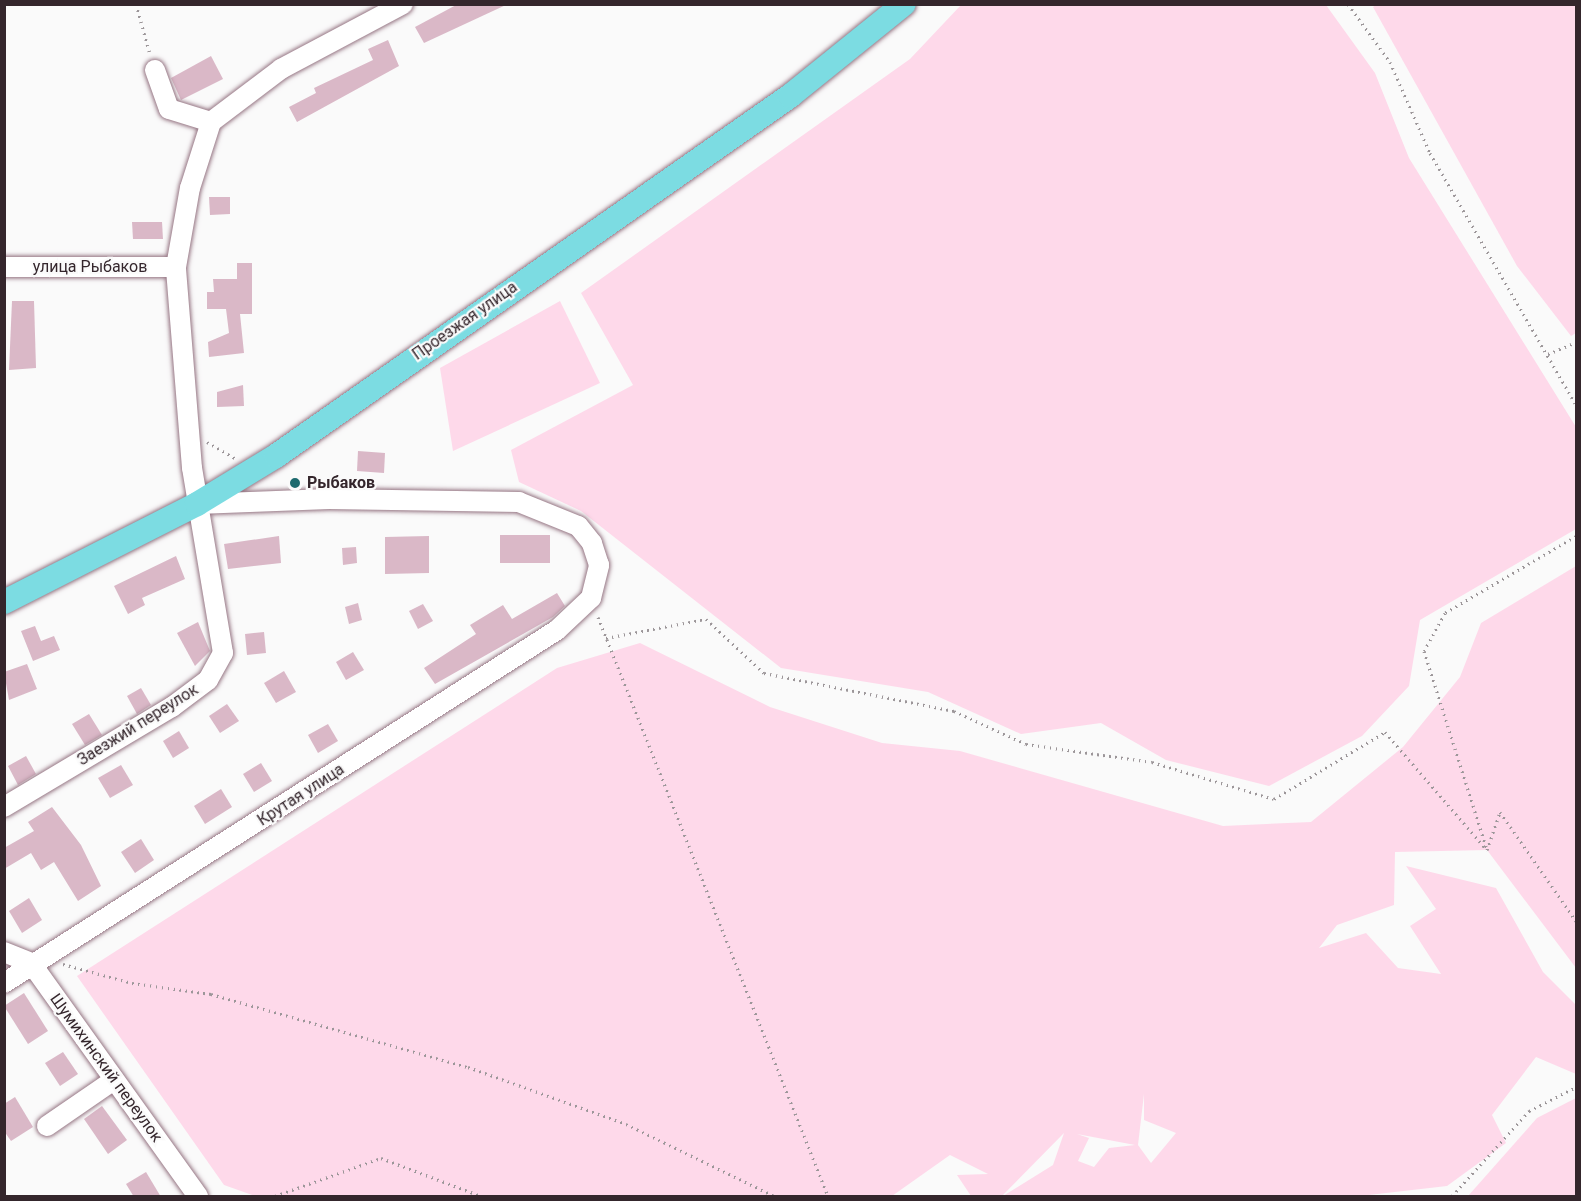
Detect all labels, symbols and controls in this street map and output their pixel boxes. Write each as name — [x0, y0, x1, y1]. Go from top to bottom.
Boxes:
street label: улица Рыбаков — [33, 257, 147, 277]
street label: Проезжая улица — [409, 278, 521, 364]
place label: Рыбаков — [307, 473, 375, 493]
marker: Рыбаков — [288, 476, 302, 490]
street label: Заезжий переулок — [74, 680, 202, 770]
street label: Крутая улица — [254, 760, 348, 830]
street label: Шумихинский переулок — [46, 990, 166, 1146]

